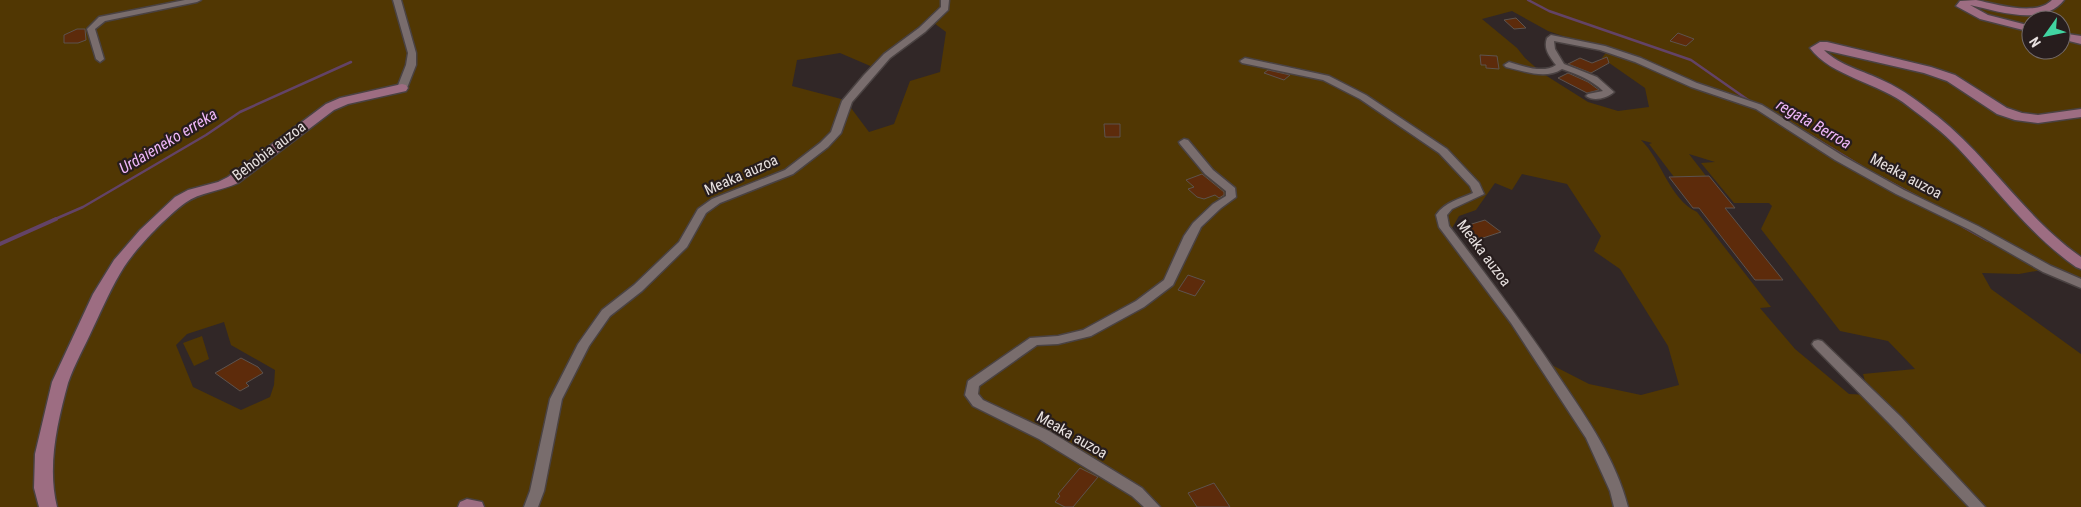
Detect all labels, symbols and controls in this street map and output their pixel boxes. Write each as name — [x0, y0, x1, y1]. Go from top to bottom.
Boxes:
north arrow — [2021, 10, 2071, 60]
text: N — [2026, 34, 2044, 50]
water label: regata Berroa — [1773, 95, 1855, 153]
water label: Urdaieneko erreka — [116, 104, 220, 178]
street label: Behobia auzoa — [229, 118, 309, 184]
street label: Meaka auzoa — [1867, 150, 1945, 202]
street label: Meaka auzoa — [701, 151, 781, 199]
street label: Meaka auzoa — [1453, 216, 1515, 290]
street label: Meaka auzoa — [1033, 408, 1111, 462]

